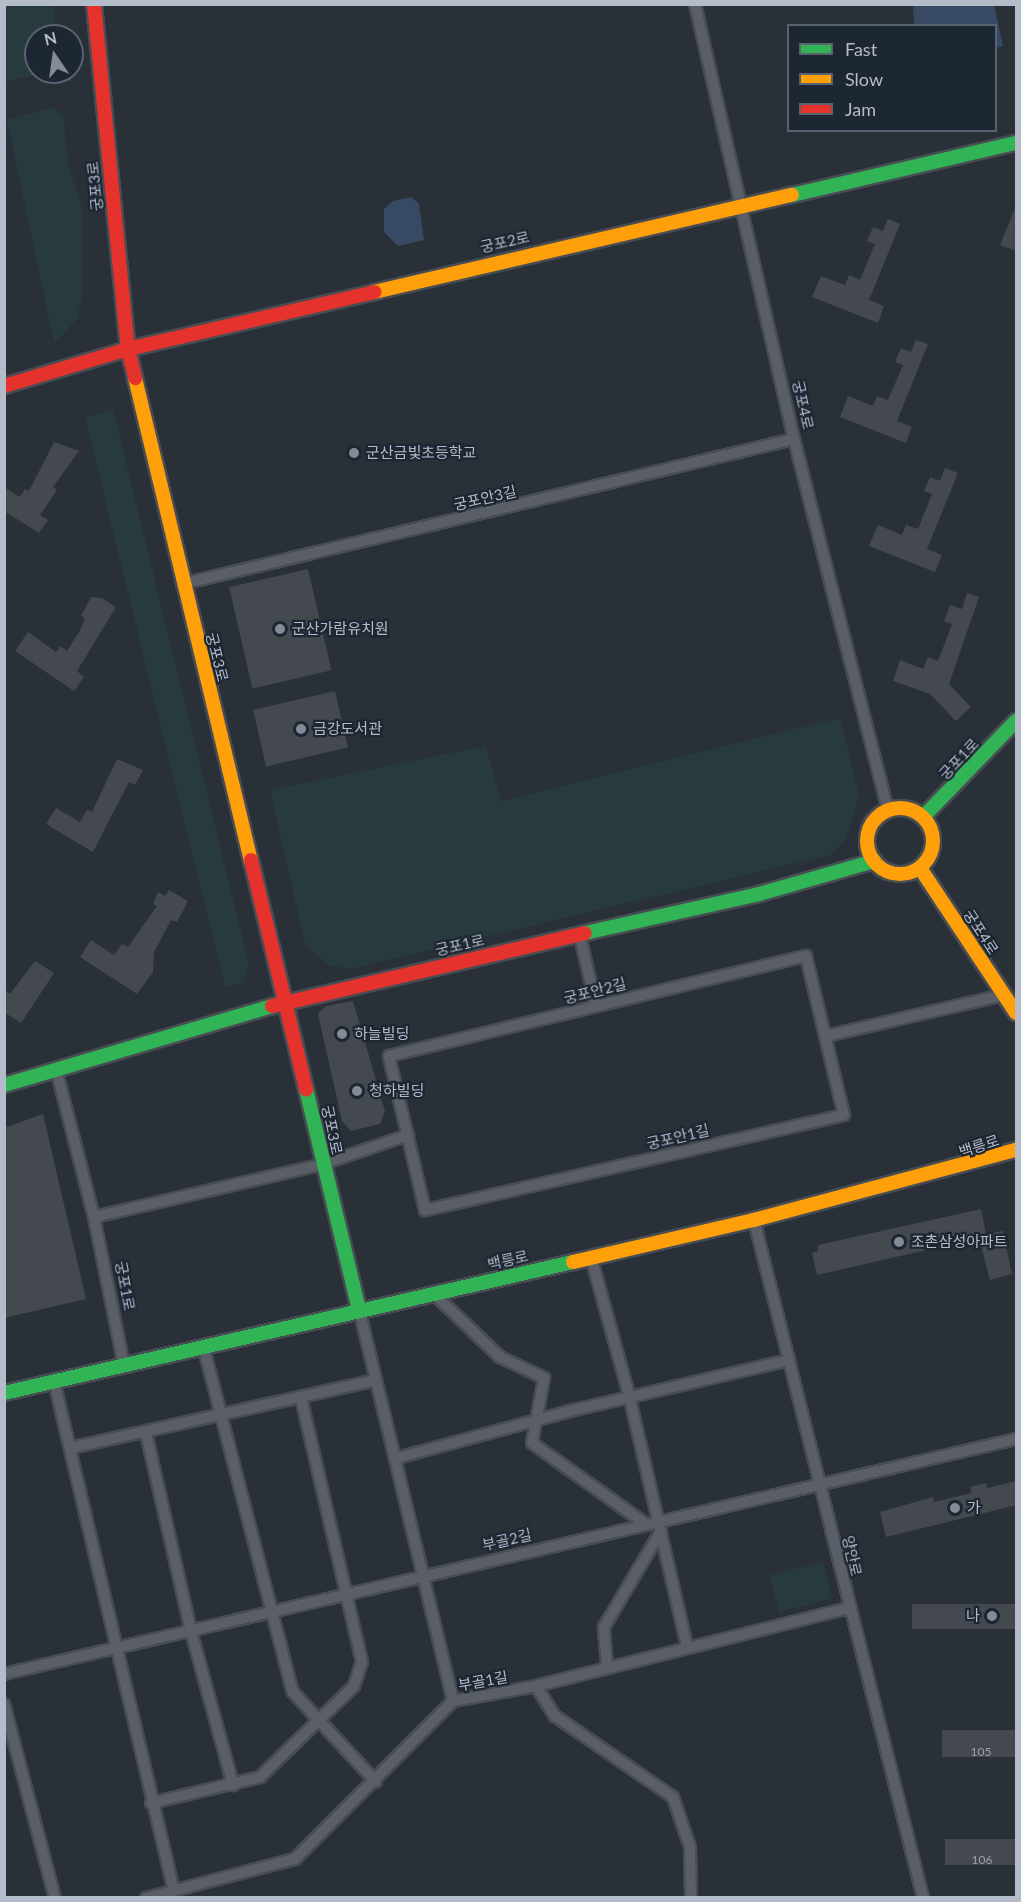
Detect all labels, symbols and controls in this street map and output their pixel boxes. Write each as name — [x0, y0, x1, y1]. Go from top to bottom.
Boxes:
north arrow — [24, 24, 84, 84]
legend — [787, 24, 997, 132]
text: N — [42, 27, 58, 49]
text: Fast — [845, 38, 877, 60]
text: Slow — [845, 68, 883, 90]
text: Jam — [845, 98, 876, 120]
street label: 궁포3로 — [83, 160, 107, 212]
street label: 궁포2로 — [479, 228, 531, 256]
street label: 궁포4로 — [789, 379, 817, 431]
place label: 군산금빛초등학교 — [366, 444, 476, 462]
marker: 군산금빛초등학교 — [347, 446, 361, 460]
street label: 궁포안3길 — [452, 482, 518, 514]
place label: 군산가람유치원 — [292, 620, 389, 638]
marker: 군산가람유치원 — [273, 622, 287, 636]
street label: 궁포3로 — [202, 631, 232, 683]
place label: 금강도서관 — [313, 720, 382, 738]
marker: 금강도서관 — [294, 722, 308, 736]
street label: 궁포1로 — [935, 735, 983, 783]
street label: 궁포4로 — [960, 906, 1002, 958]
street label: 궁포1로 — [434, 931, 486, 959]
street label: 궁포안2길 — [562, 975, 628, 1007]
place label: 하늘빌딩 — [354, 1025, 409, 1043]
marker: 하늘빌딩 — [335, 1027, 349, 1041]
place label: 청하빌딩 — [369, 1082, 424, 1100]
marker: 청하빌딩 — [350, 1084, 364, 1098]
street label: 궁포3로 — [318, 1104, 346, 1156]
street label: 궁포안1길 — [645, 1121, 711, 1153]
street label: 백릉로 — [957, 1131, 1001, 1161]
place label: 조촌삼성아파트 — [911, 1233, 1008, 1251]
marker: 조촌삼성아파트 — [892, 1235, 906, 1249]
street label: 백릉로 — [486, 1247, 530, 1273]
street label: 궁포1로 — [111, 1260, 139, 1312]
place label: 가 — [967, 1499, 981, 1517]
marker: 가 — [948, 1501, 962, 1515]
street label: 부골2길 — [481, 1526, 533, 1554]
street label: 양안로 — [839, 1534, 865, 1578]
place label: 나 — [966, 1607, 980, 1625]
marker: 나 — [985, 1609, 999, 1623]
street label: 부골1길 — [457, 1668, 509, 1694]
house number: 105 — [971, 1745, 991, 1759]
house number: 106 — [972, 1853, 992, 1867]

